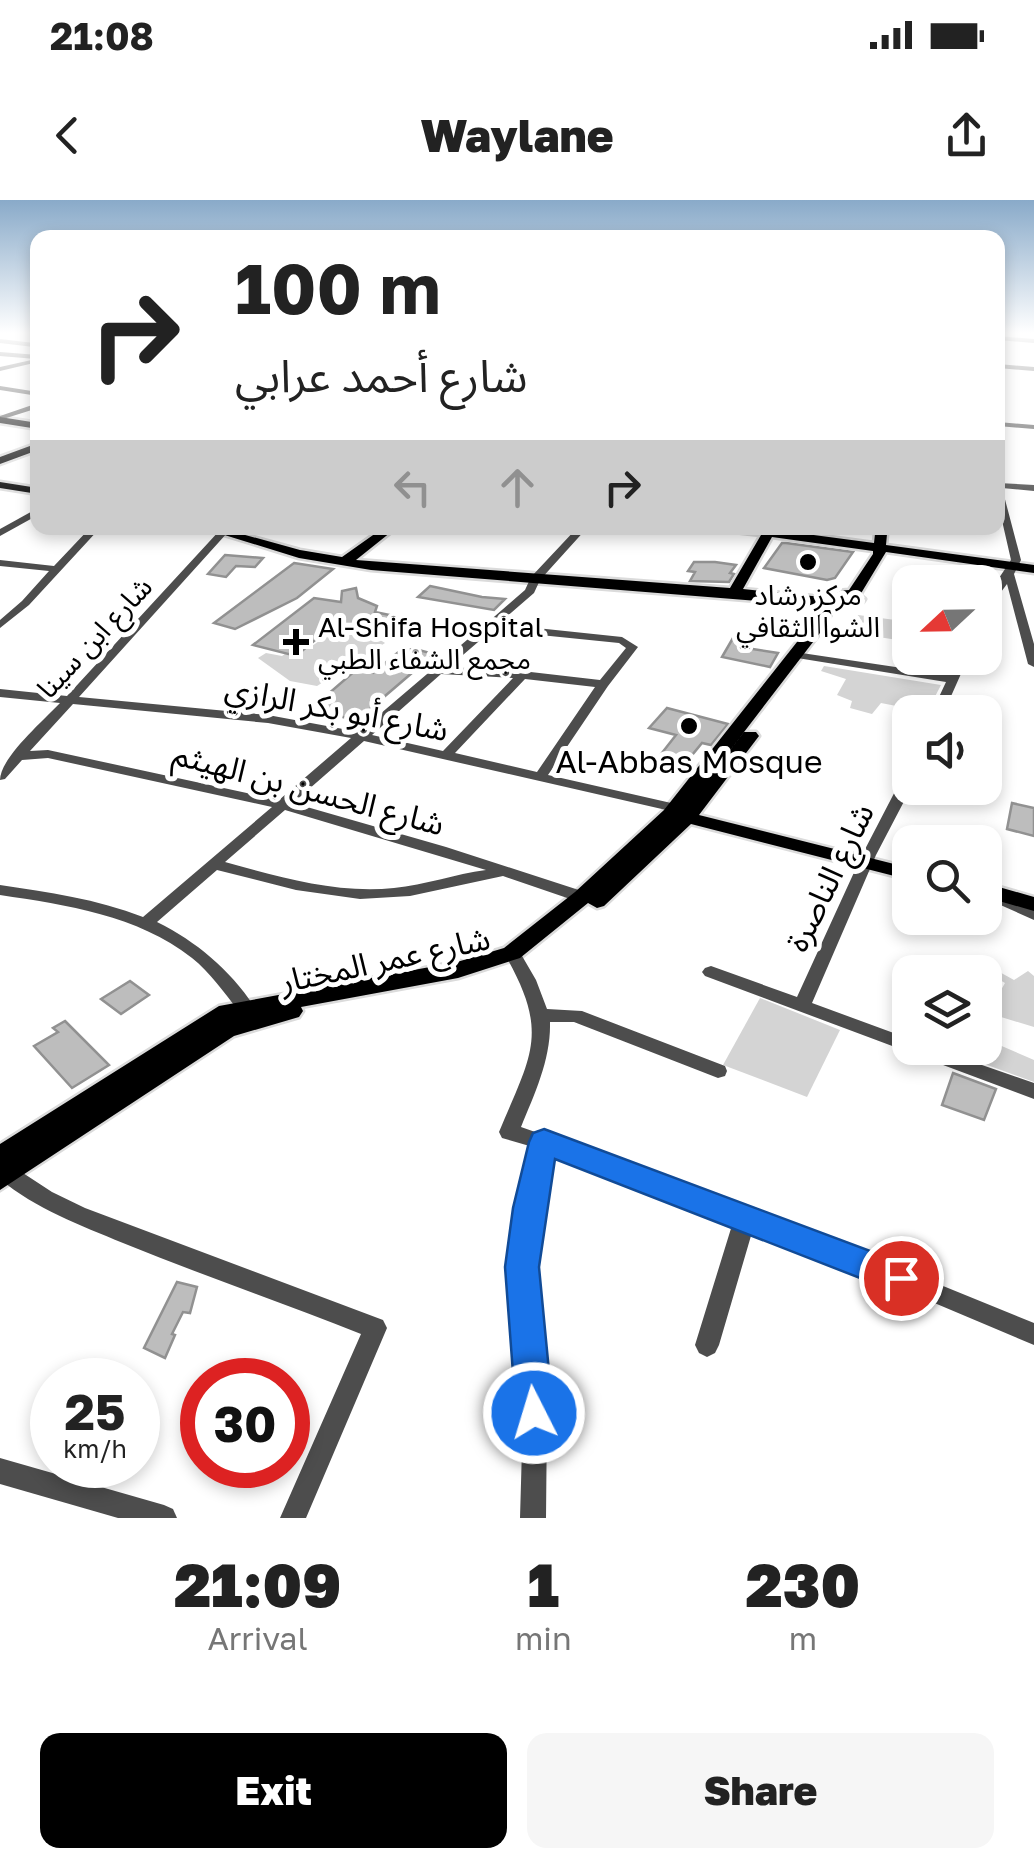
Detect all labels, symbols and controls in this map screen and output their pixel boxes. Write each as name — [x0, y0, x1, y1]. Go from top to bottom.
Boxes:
text: 21:08 — [50, 13, 154, 58]
icon: back — [40, 108, 95, 163]
text: Waylane — [420, 108, 614, 162]
icon: share — [939, 108, 994, 163]
text: 100 m — [235, 245, 441, 329]
icon: right — [70, 270, 200, 400]
text: شارع أحمد عرابي — [235, 348, 528, 402]
icon: left — [385, 460, 440, 515]
icon: ahead — [490, 460, 545, 515]
icon: right — [595, 460, 650, 515]
marker: مركز رشاد الشوا الثقافي — [797, 551, 819, 573]
north arrow — [892, 565, 1002, 675]
map controls — [892, 565, 1002, 1065]
street label: شارع ابن سينا — [30, 570, 162, 708]
place label: مركز رشاد الشوا الثقافي — [736, 578, 880, 648]
place label: Al-Shifa Hospital مجمع الشفاء الطبي — [318, 610, 543, 680]
marker: Al-Shifa Hospital مجمع الشفاء الطبي — [283, 629, 309, 655]
street label: شارع أبو بكر الرازي — [221, 668, 452, 755]
button: sound — [892, 695, 1002, 805]
marker: Al-Abbas Mosque — [678, 715, 700, 737]
street label: شارع الحسن بن الهيثم — [168, 734, 449, 848]
place label: Al-Abbas Mosque — [555, 742, 823, 780]
street label: شارع الناصرة — [777, 797, 887, 960]
button: search — [892, 825, 1002, 935]
street label: شارع عمر المختار — [276, 918, 495, 1006]
button: layers — [892, 955, 1002, 1065]
pin — [859, 1236, 944, 1321]
icon: arrive — [874, 1251, 929, 1306]
speed limit sign: 30 — [180, 1358, 310, 1488]
position arrow — [482, 1361, 586, 1465]
text: 25 — [64, 1381, 125, 1441]
text: km/h — [63, 1433, 127, 1464]
text: 21:09 — [174, 1548, 341, 1620]
text: 1 — [527, 1548, 559, 1620]
text: 230 — [745, 1548, 860, 1620]
text: Arrival — [207, 1619, 308, 1657]
text: min — [515, 1619, 572, 1657]
text: m — [789, 1619, 817, 1657]
button: Exit — [40, 1733, 507, 1848]
button: Share — [527, 1733, 994, 1848]

